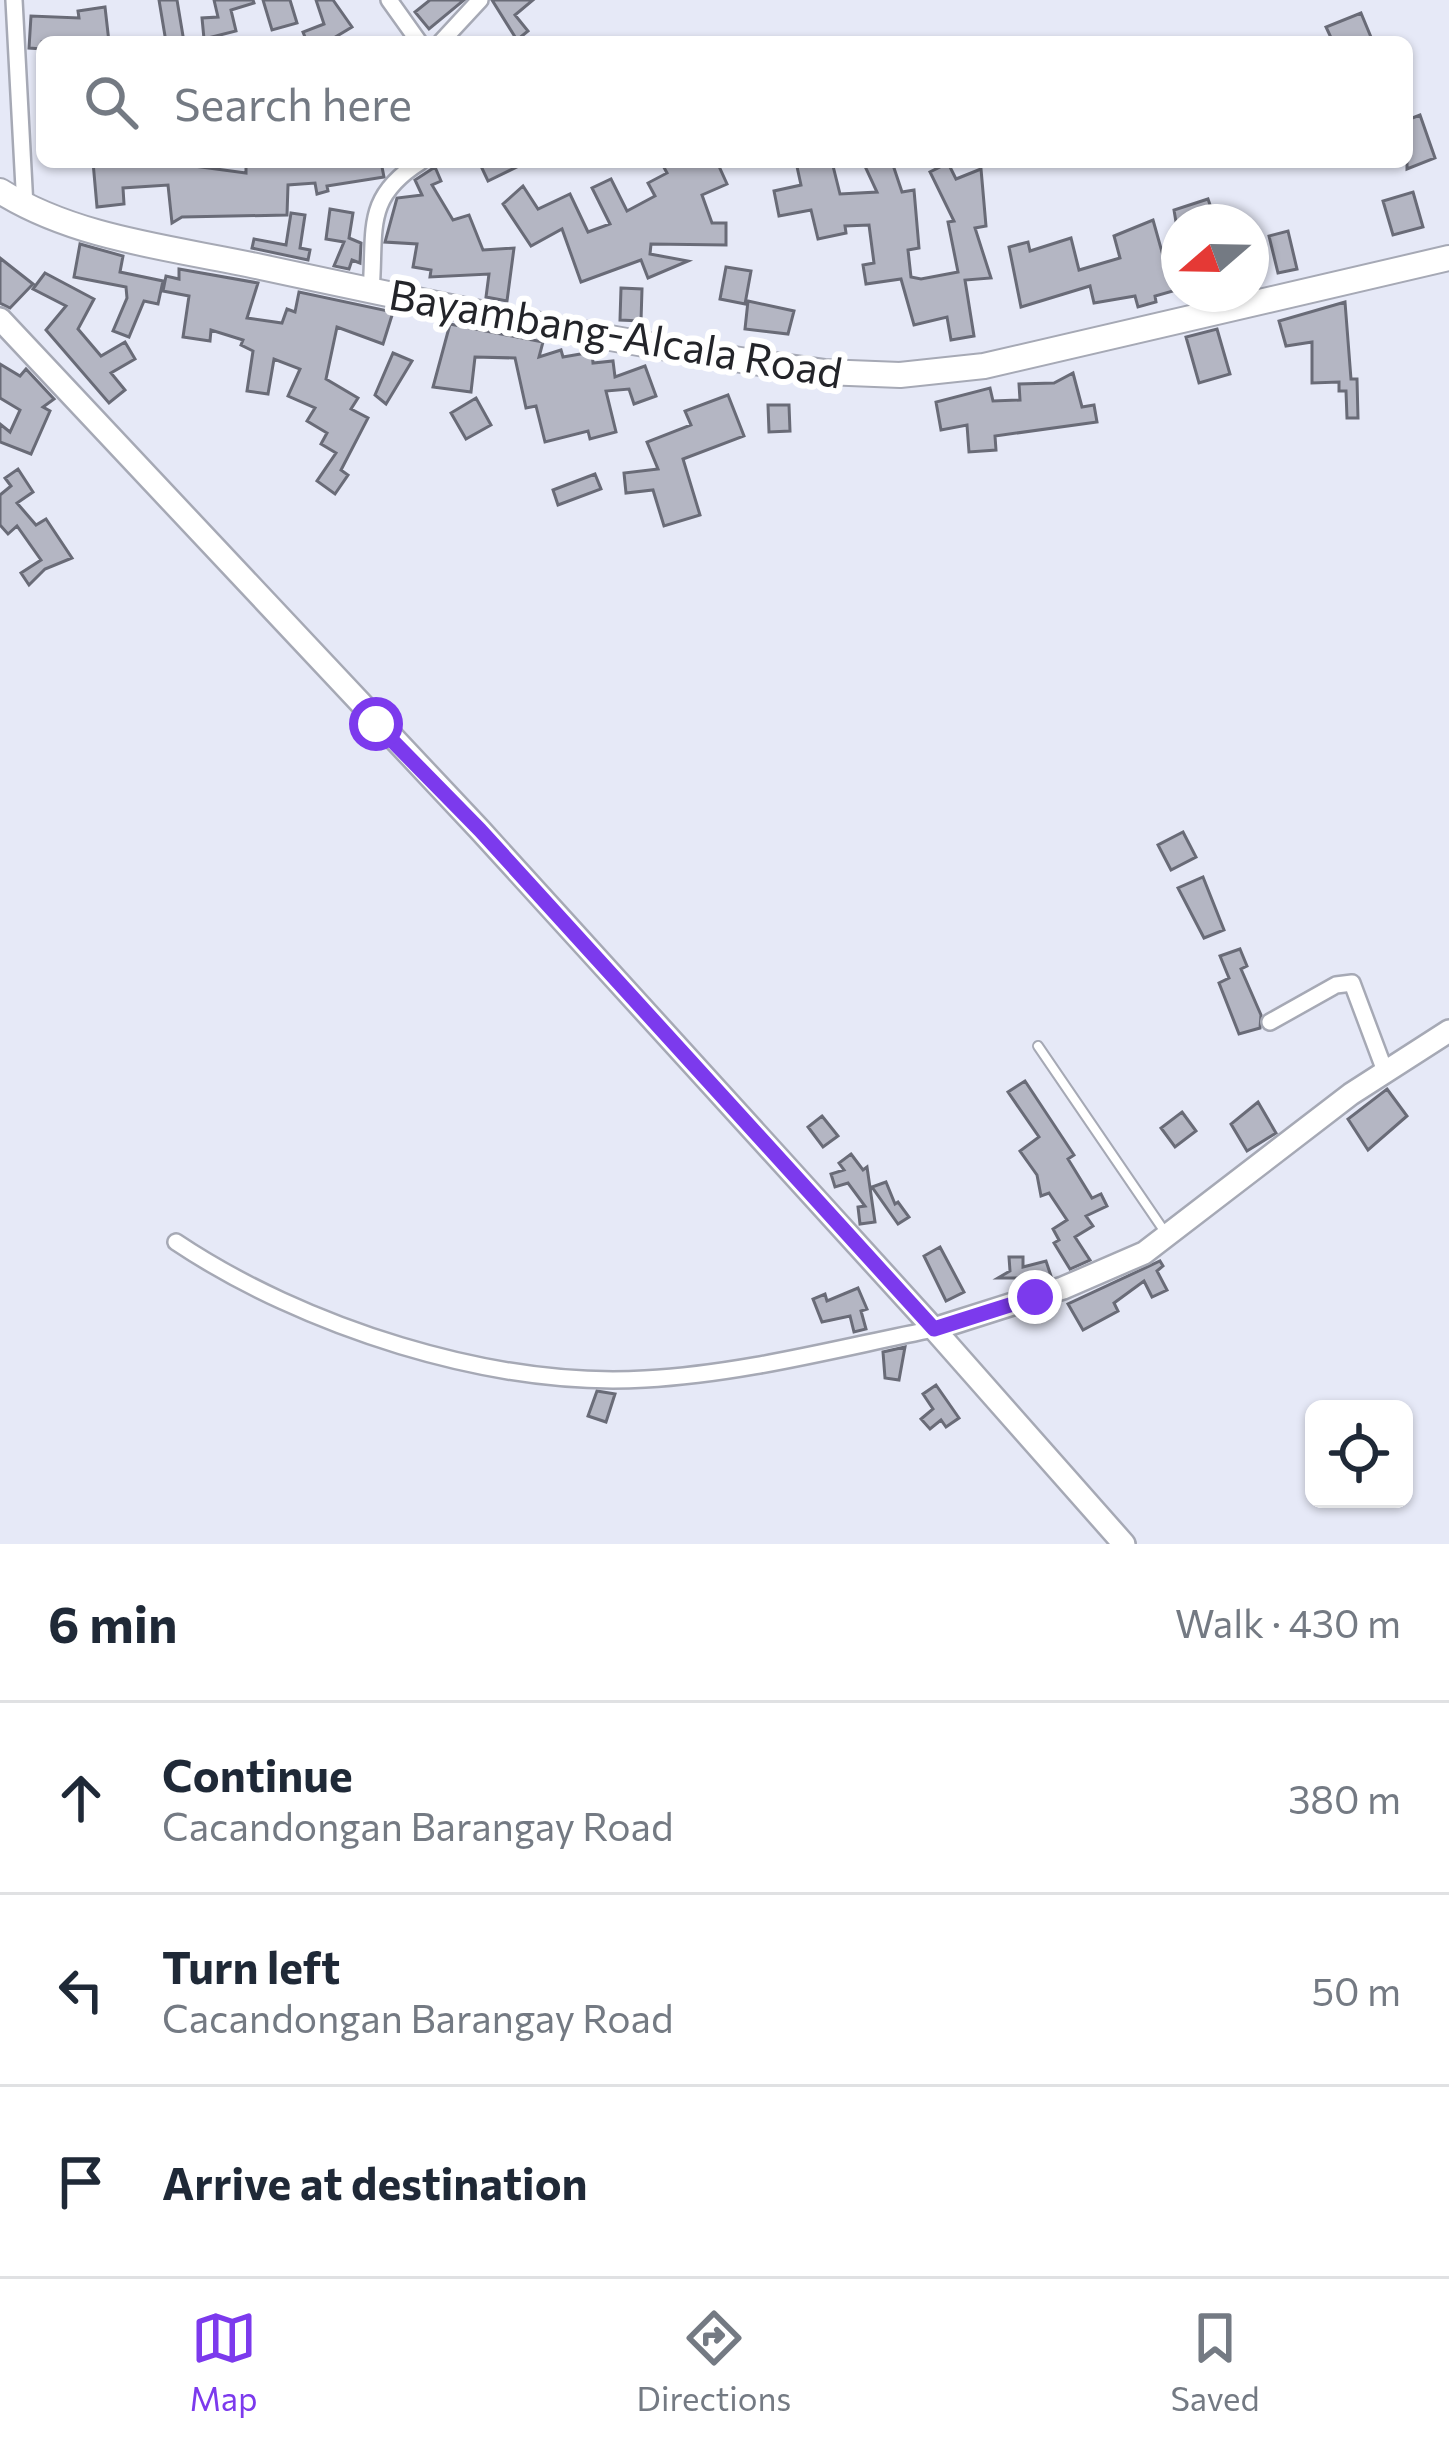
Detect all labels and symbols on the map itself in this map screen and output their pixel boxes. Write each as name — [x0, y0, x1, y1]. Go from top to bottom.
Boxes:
north arrow — [1161, 204, 1269, 312]
street label: Bayambang-Alcala Road — [385, 267, 847, 397]
route start — [349, 697, 403, 751]
route end — [1008, 1270, 1062, 1324]

